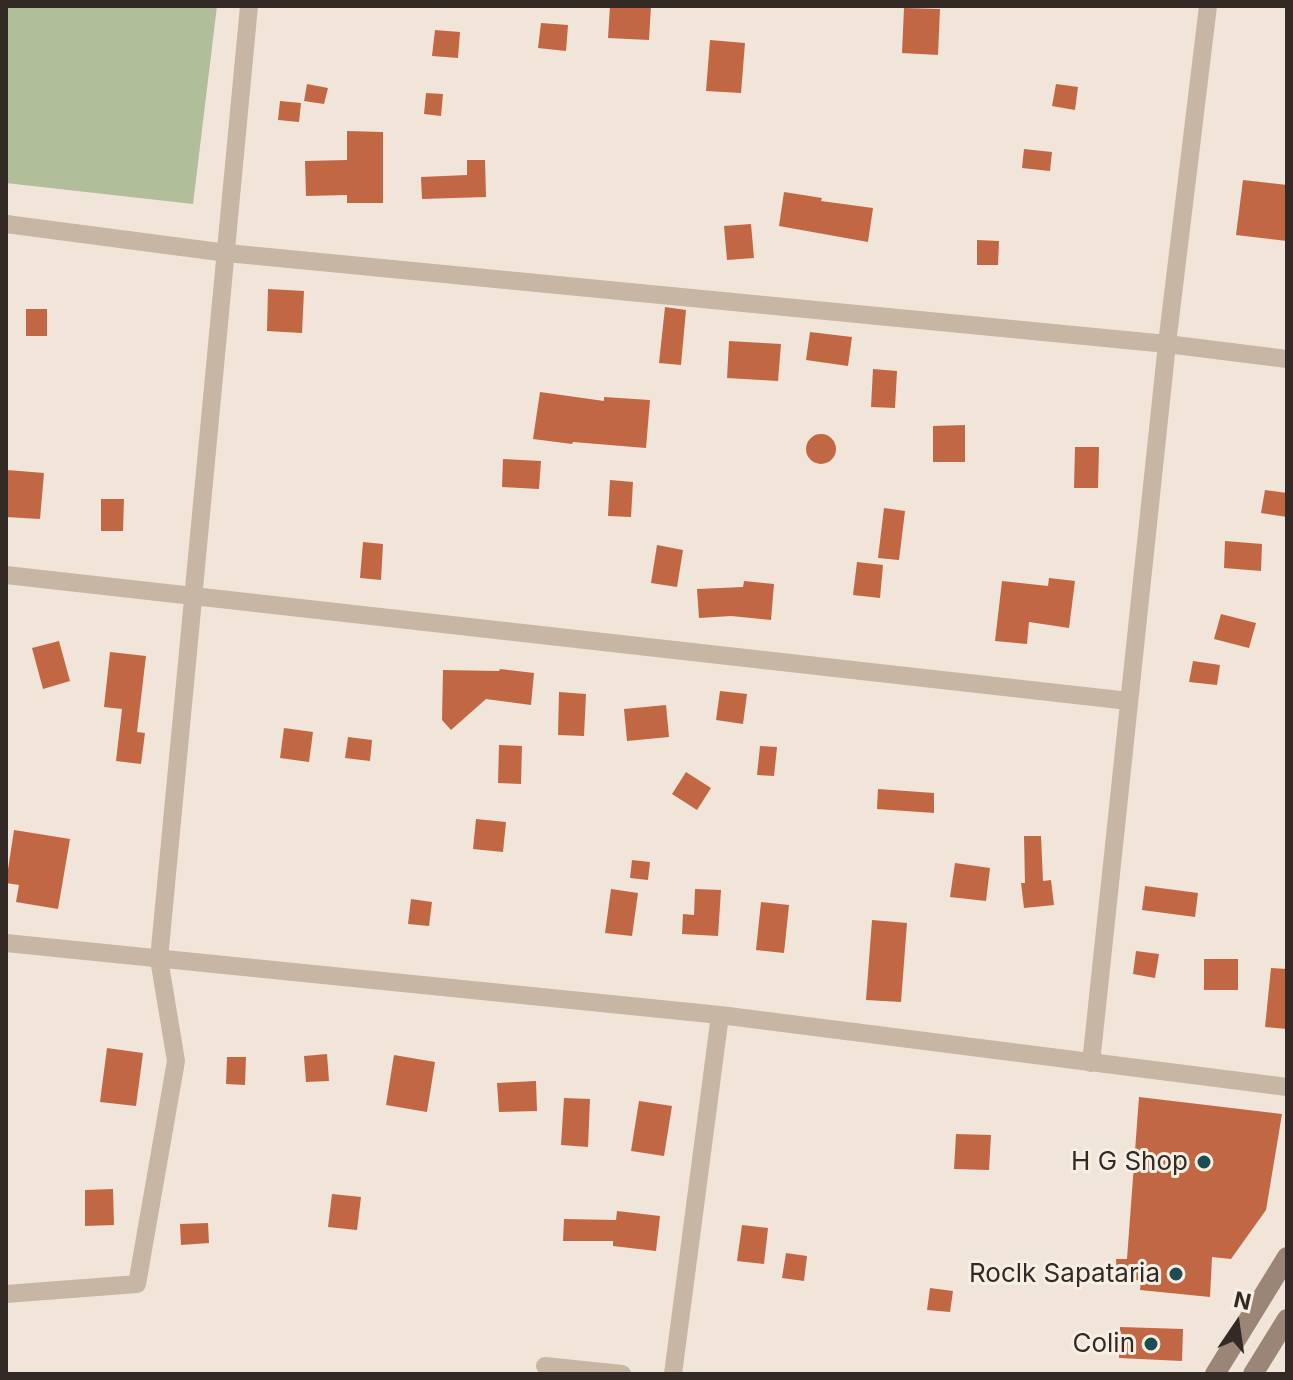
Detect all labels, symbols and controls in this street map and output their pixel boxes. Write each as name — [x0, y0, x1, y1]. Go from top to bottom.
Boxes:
place label: H G Shop — [1071, 1146, 1188, 1178]
marker: H G Shop — [1195, 1153, 1213, 1171]
place label: Roclk Sapataria — [969, 1258, 1160, 1290]
marker: Roclk Sapataria — [1167, 1265, 1185, 1283]
north arrow — [1197, 1284, 1277, 1364]
text: N — [1231, 1286, 1253, 1315]
place label: Colin — [1072, 1328, 1135, 1360]
marker: Colin — [1142, 1335, 1160, 1353]

